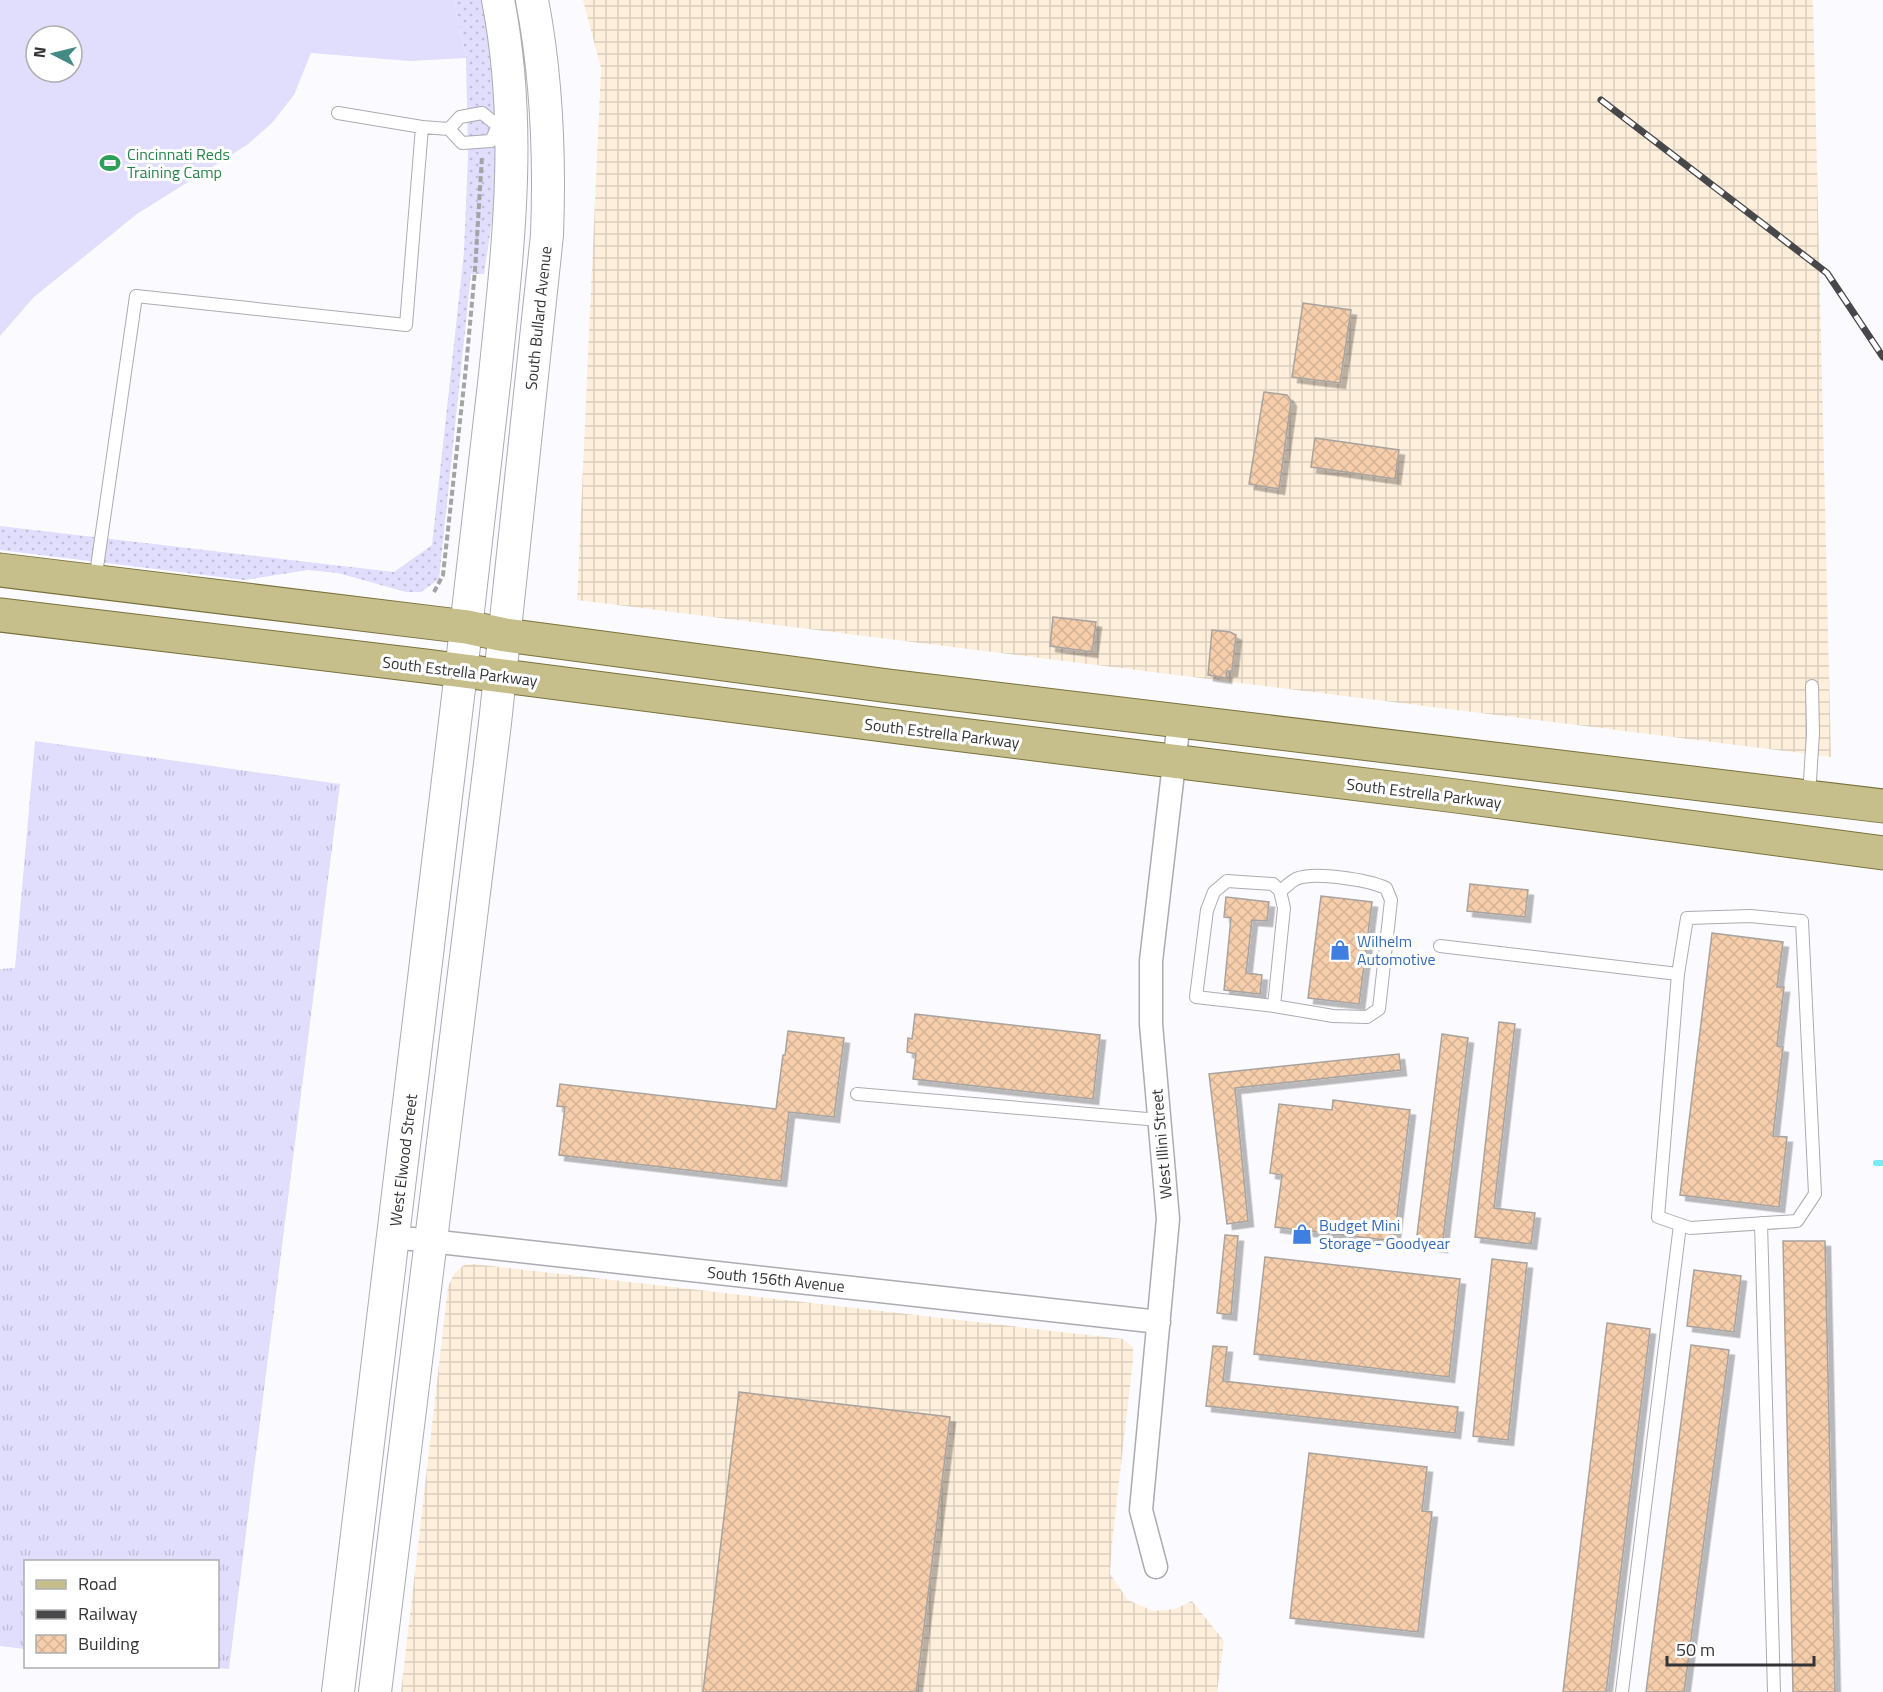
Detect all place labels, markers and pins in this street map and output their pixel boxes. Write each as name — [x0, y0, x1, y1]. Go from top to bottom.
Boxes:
place label: Cincinnati Reds Training Camp — [127, 142, 230, 184]
sports icon: Cincinnati Reds Training Camp — [98, 151, 122, 175]
place label: Wilhelm Automotive — [1357, 929, 1436, 971]
shop icon: Wilhelm Automotive — [1328, 938, 1352, 962]
place label: Budget Mini Storage - Goodyear — [1319, 1213, 1450, 1255]
shop icon: Budget Mini Storage - Goodyear — [1290, 1222, 1314, 1246]

